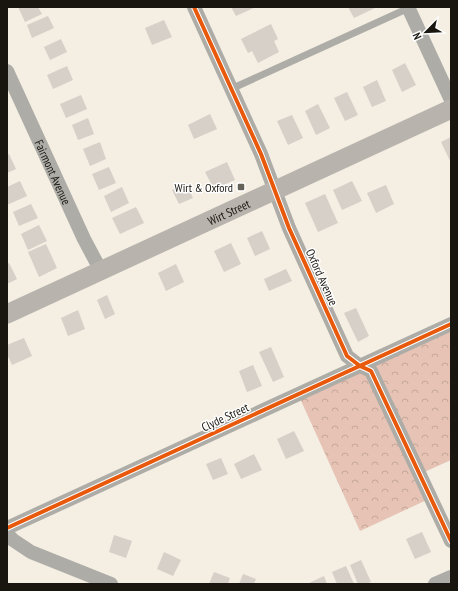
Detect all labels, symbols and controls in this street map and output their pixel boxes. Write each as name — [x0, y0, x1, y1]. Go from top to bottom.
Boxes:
north arrow — [406, 12, 446, 52]
text: N — [409, 30, 424, 42]
street label: Fairmont Avenue — [32, 137, 75, 207]
place label: Wirt & Oxford — [175, 180, 233, 195]
marker: Wirt & Oxford — [236, 182, 246, 192]
street label: Wirt Street — [205, 195, 253, 228]
street label: Oxford Avenue — [303, 246, 341, 308]
street label: Clyde Street — [199, 399, 252, 434]

